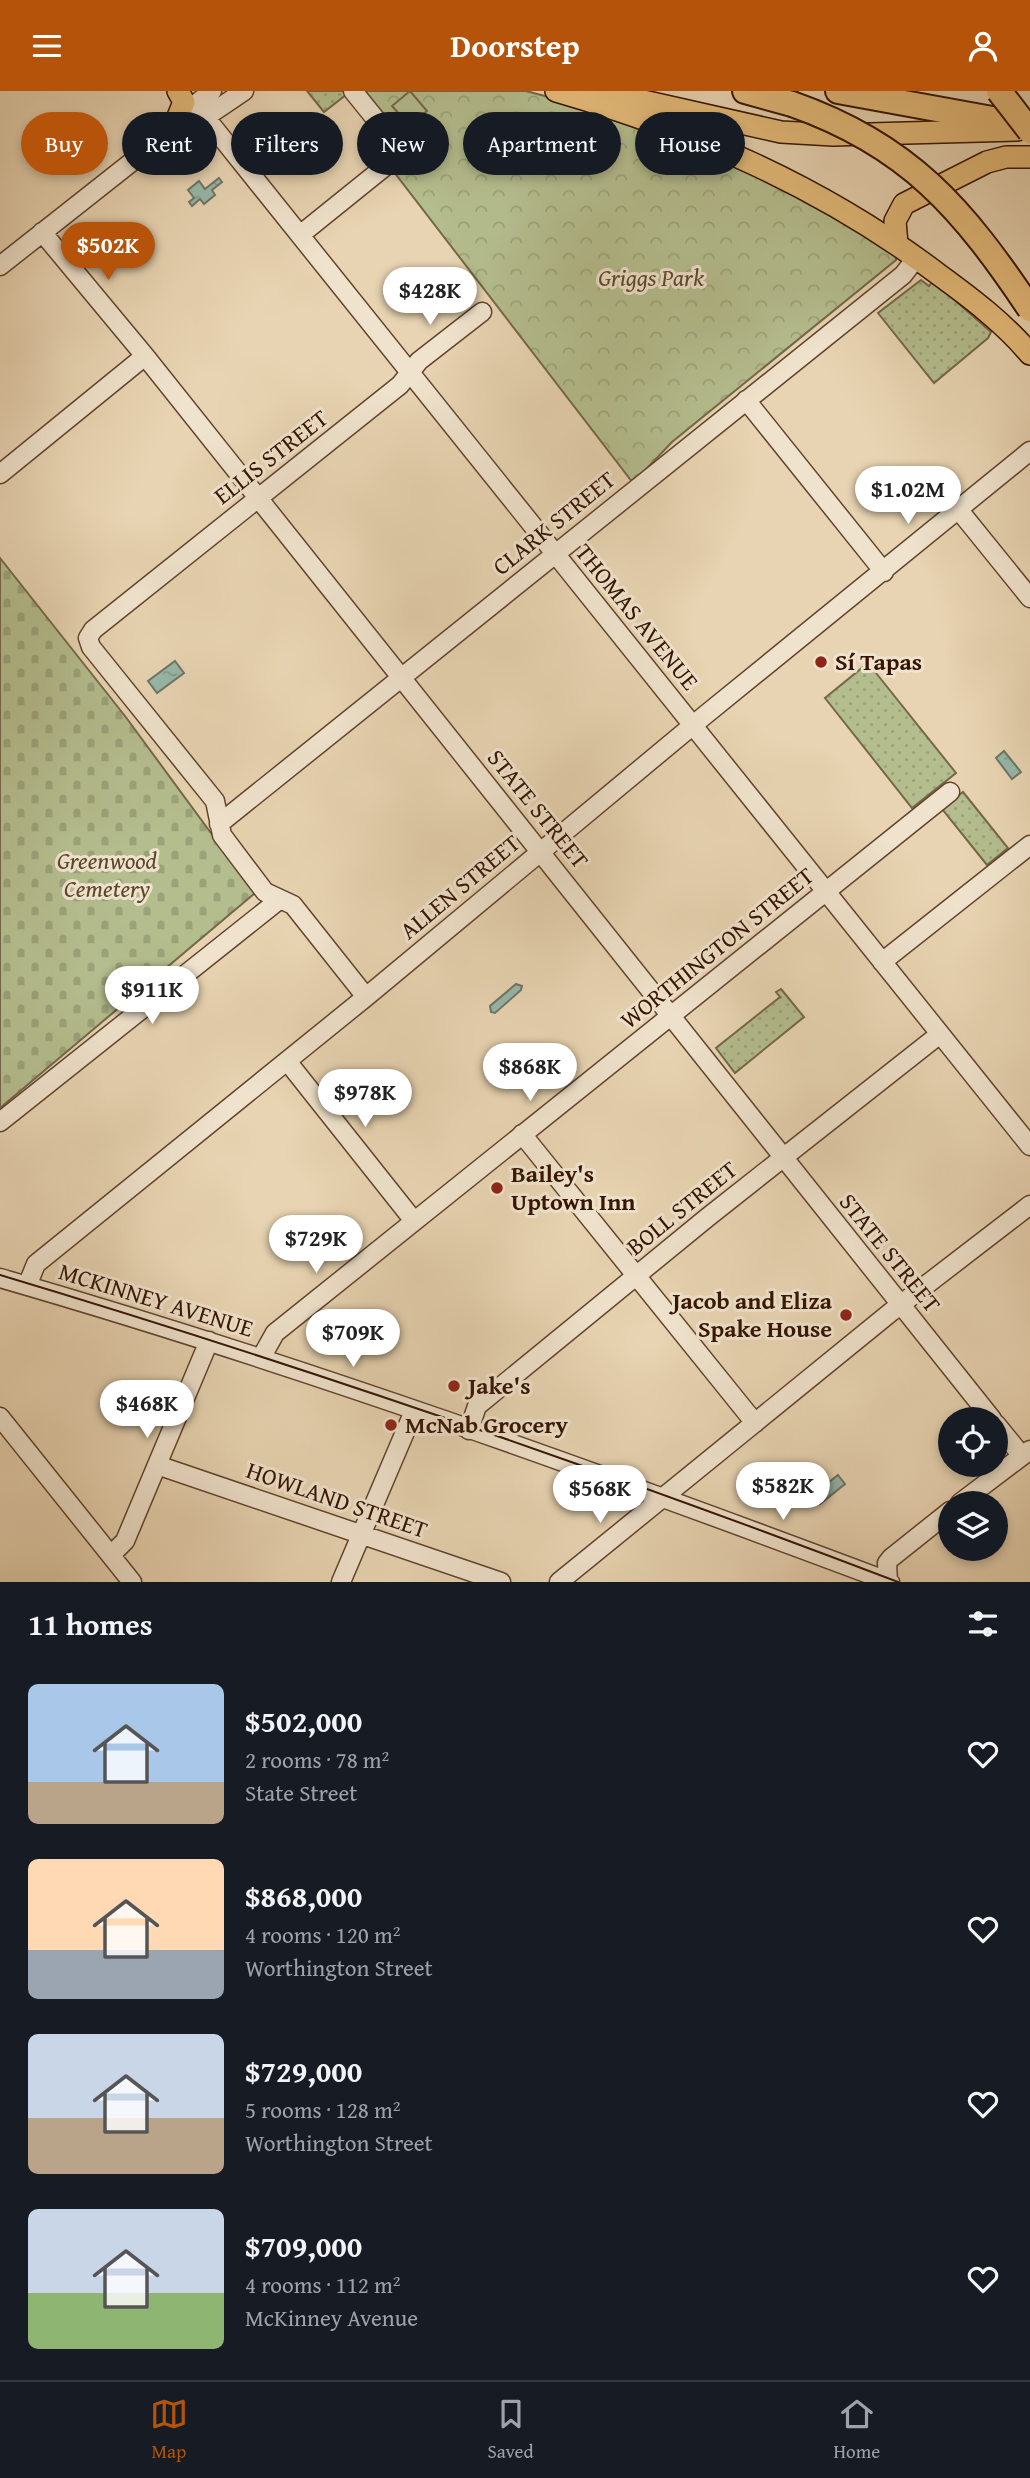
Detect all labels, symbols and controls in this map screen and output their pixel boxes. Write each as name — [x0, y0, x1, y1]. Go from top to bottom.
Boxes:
text: Doorstep — [450, 22, 580, 69]
icon: menu — [28, 27, 66, 65]
icon: person — [964, 27, 1002, 65]
chip: Buy — [21, 112, 108, 175]
chip: Rent — [122, 112, 217, 175]
chip: Filters — [231, 112, 343, 175]
chip: New — [357, 112, 449, 175]
chip: Apartment — [463, 112, 621, 175]
chip: House — [635, 112, 745, 175]
pin: $502K — [59, 223, 157, 282]
text: $502K — [77, 228, 139, 261]
park label: Griggs Park — [598, 260, 704, 295]
pin: $428K — [381, 267, 479, 327]
text: $428K — [399, 273, 461, 306]
street label: ELLIS STREET — [206, 401, 335, 512]
street label: CLARK STREET — [485, 462, 623, 583]
pin: $1.02M — [851, 467, 965, 526]
text: $1.02M — [871, 472, 945, 505]
street label: THOMAS AVENUE — [567, 536, 707, 697]
place label: Sí Tapas — [835, 644, 922, 679]
marker: Sí Tapas — [813, 654, 829, 670]
street label: STATE STREET — [479, 741, 598, 876]
street label: ALLEN STREET — [392, 826, 528, 948]
park label: Greenwood Cemetery — [57, 843, 158, 906]
street label: WORTHINGTON STREET — [612, 858, 821, 1037]
pin: $911K — [103, 967, 201, 1026]
text: $911K — [121, 972, 183, 1005]
pin: $868K — [481, 1044, 579, 1103]
text: $868K — [499, 1049, 561, 1082]
pin: $978K — [316, 1069, 414, 1129]
text: $978K — [334, 1075, 396, 1108]
street label: BOLL STREET — [619, 1152, 745, 1263]
place label: Bailey's Uptown Inn — [511, 1156, 636, 1219]
marker: Bailey's Uptown Inn — [489, 1180, 505, 1196]
street label: STATE STREET — [831, 1185, 950, 1320]
pin: $729K — [267, 1215, 365, 1275]
text: $729K — [285, 1221, 347, 1254]
street label: MCKINNEY AVENUE — [55, 1253, 258, 1346]
place label: Jacob and Eliza Spake House — [668, 1283, 833, 1346]
marker: Jacob and Eliza Spake House — [838, 1307, 854, 1323]
pin: $709K — [304, 1309, 402, 1369]
text: $709K — [322, 1315, 384, 1348]
place label: Jake's — [464, 1368, 531, 1403]
marker: Jake's — [446, 1378, 462, 1394]
pin: $468K — [98, 1381, 196, 1440]
text: $468K — [116, 1386, 178, 1419]
place label: McNab Grocery — [405, 1407, 568, 1442]
map controls — [938, 1407, 1008, 1561]
button: locate — [938, 1407, 1008, 1477]
marker: McNab Grocery — [383, 1417, 399, 1433]
street label: HOWLAND STREET — [242, 1452, 432, 1547]
pin: $582K — [734, 1463, 832, 1522]
pin: $568K — [551, 1465, 649, 1525]
text: $582K — [752, 1468, 814, 1501]
text: $568K — [569, 1471, 631, 1504]
button: layers — [938, 1491, 1008, 1561]
text: 11 homes — [28, 1602, 153, 1646]
icon: filters — [964, 1605, 1002, 1643]
text: $502,000 — [245, 1699, 362, 1743]
icon: home — [84, 1712, 168, 1796]
icon: heart — [964, 1735, 1002, 1773]
text: 2 rooms · 78 m² — [245, 1743, 389, 1776]
text: State Street — [245, 1776, 357, 1809]
text: $868,000 — [245, 1874, 362, 1918]
icon: home — [84, 1887, 168, 1971]
icon: heart — [964, 1910, 1002, 1948]
text: 4 rooms · 120 m² — [245, 1918, 400, 1951]
text: Worthington Street — [245, 1951, 433, 1984]
text: $729,000 — [245, 2049, 362, 2093]
icon: home — [84, 2062, 168, 2146]
icon: heart — [964, 2085, 1002, 2123]
text: 5 rooms · 128 m² — [245, 2093, 400, 2126]
text: Worthington Street — [245, 2126, 433, 2159]
text: $709,000 — [245, 2224, 362, 2268]
icon: home — [84, 2237, 168, 2321]
icon: heart — [964, 2260, 1002, 2298]
text: 4 rooms · 112 m² — [245, 2268, 400, 2301]
text: McKinney Avenue — [245, 2301, 418, 2334]
tab: Map — [150, 2395, 188, 2465]
tab: Saved — [488, 2395, 534, 2465]
tab: Home — [833, 2395, 880, 2465]

